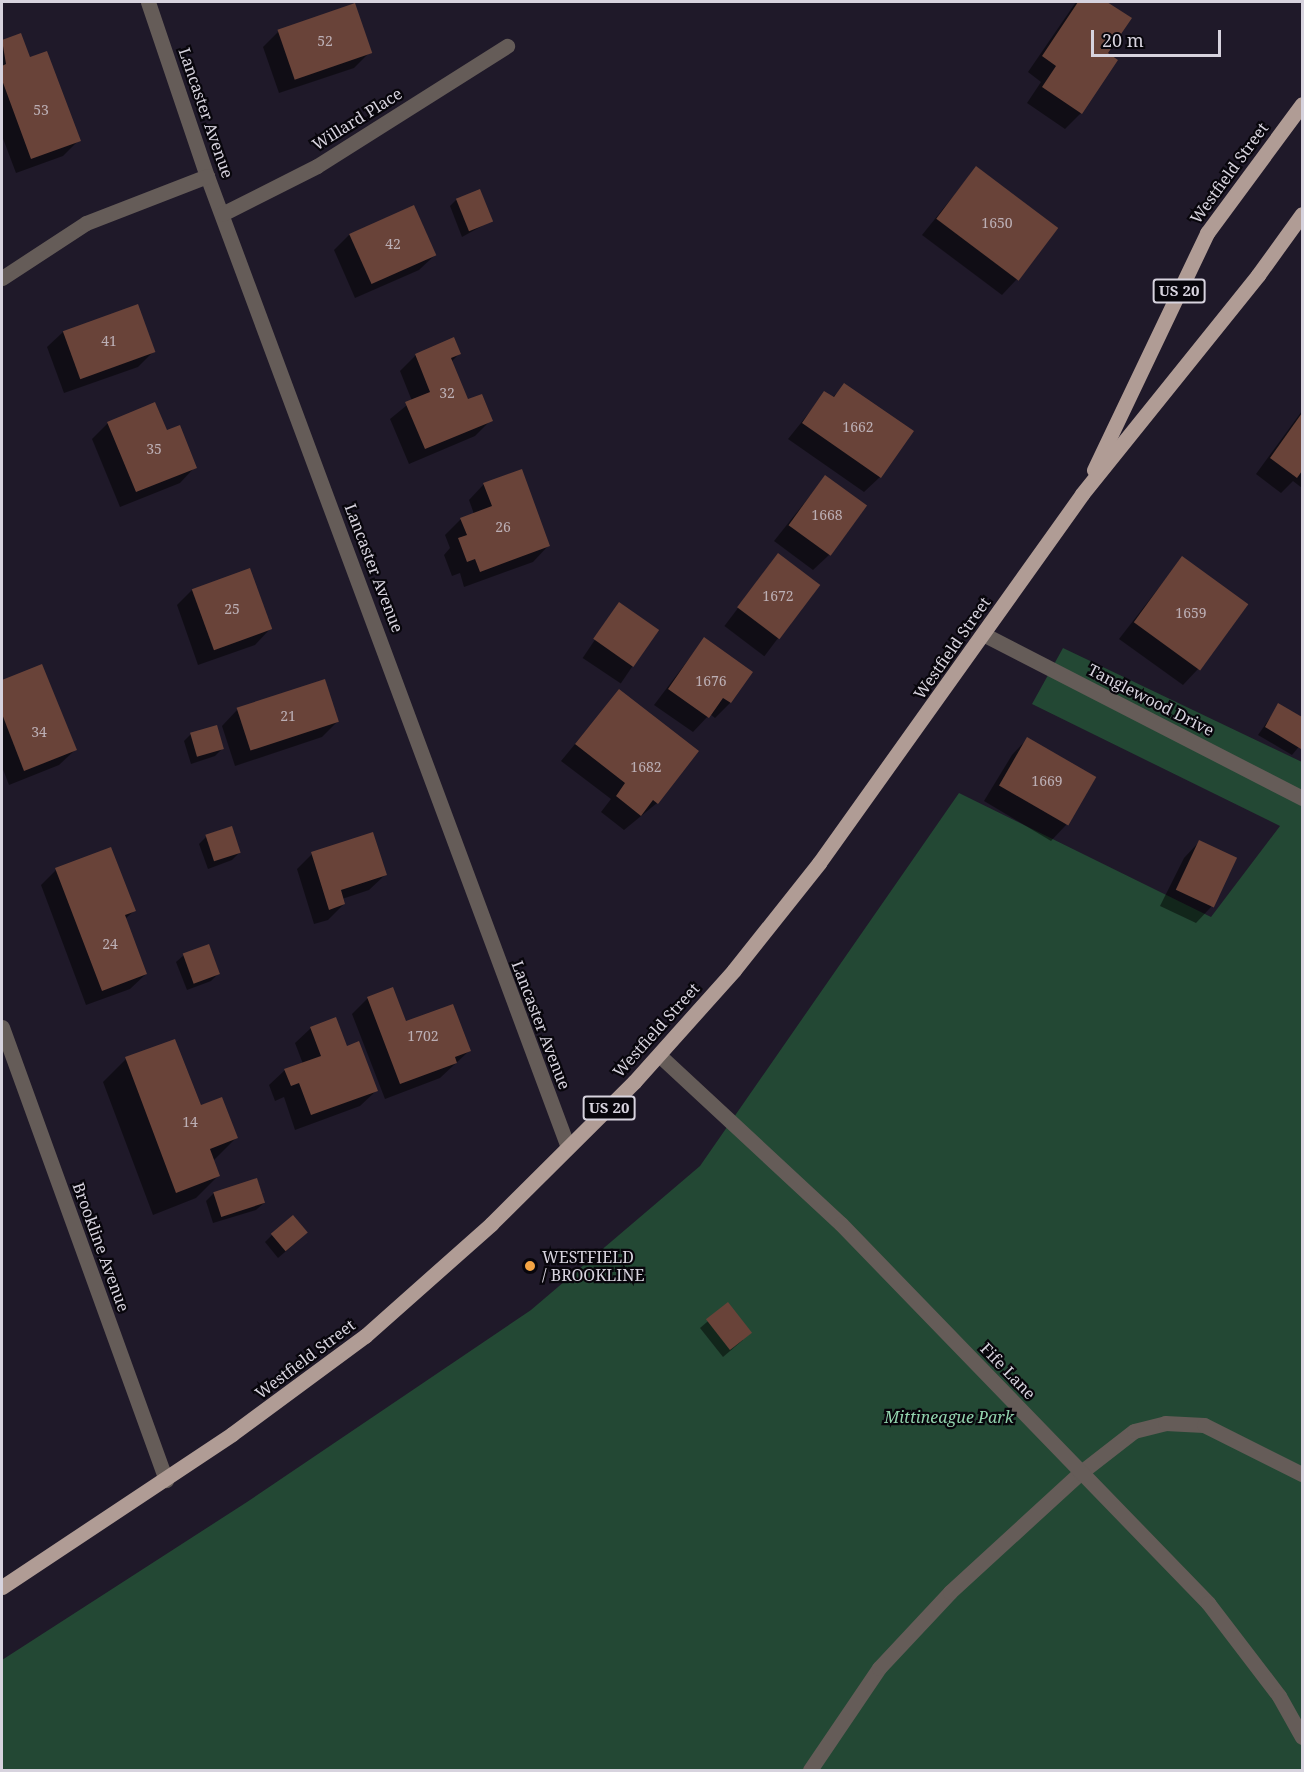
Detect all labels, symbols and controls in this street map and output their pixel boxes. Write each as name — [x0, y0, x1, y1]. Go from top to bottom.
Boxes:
scale bar — [1094, 18, 1224, 56]
text: 20 m — [1102, 28, 1144, 52]
house number: 52 — [317, 33, 333, 49]
street label: Lancaster Avenue — [175, 45, 237, 181]
street label: Willard Place — [308, 84, 406, 154]
house number: 53 — [33, 102, 49, 118]
street label: Westfield Street — [1186, 119, 1272, 227]
house number: 1650 — [981, 215, 1013, 231]
house number: 42 — [385, 236, 401, 252]
road number: US 20 — [1152, 279, 1206, 303]
house number: 41 — [101, 333, 117, 349]
house number: 32 — [439, 385, 455, 401]
house number: 1662 — [842, 419, 874, 435]
house number: 35 — [146, 441, 162, 457]
street label: Lancaster Avenue — [341, 501, 407, 635]
house number: 1668 — [811, 507, 843, 523]
house number: 26 — [495, 519, 511, 535]
house number: 1672 — [762, 588, 794, 604]
street label: Westfield Street — [910, 593, 994, 703]
house number: 25 — [224, 601, 240, 617]
house number: 1659 — [1175, 605, 1207, 621]
street label: Tanglewood Drive — [1085, 660, 1217, 740]
house number: 1676 — [695, 673, 727, 689]
house number: 21 — [280, 708, 296, 724]
house number: 34 — [31, 724, 47, 740]
house number: 1682 — [630, 759, 662, 775]
house number: 1669 — [1031, 773, 1063, 789]
house number: 24 — [102, 936, 118, 952]
street label: Lancaster Avenue — [508, 958, 574, 1092]
street label: Westfield Street — [609, 979, 703, 1081]
house number: 1702 — [407, 1028, 439, 1044]
road number: US 20 — [582, 1096, 636, 1120]
house number: 14 — [182, 1114, 198, 1130]
street label: Brookline Avenue — [69, 1180, 133, 1314]
place label: WESTFIELD / BROOKLINE — [542, 1247, 644, 1285]
marker: WESTFIELD / BROOKLINE — [523, 1259, 537, 1273]
street label: Westfield Street — [251, 1315, 359, 1403]
street label: Fife Lane — [976, 1339, 1040, 1403]
park label: Mittineague Park — [884, 1407, 1014, 1427]

